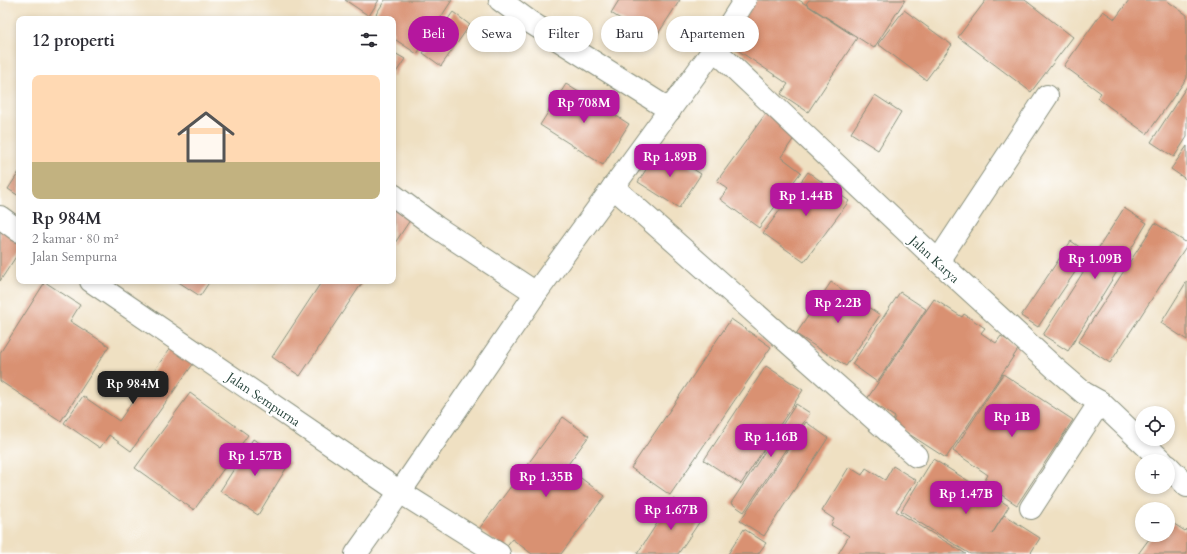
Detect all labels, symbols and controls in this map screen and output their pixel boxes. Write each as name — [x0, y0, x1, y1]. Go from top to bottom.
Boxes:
chip: Beli — [408, 16, 459, 52]
chip: Sewa — [467, 16, 526, 52]
chip: Filter — [534, 16, 593, 52]
chip: Baru — [601, 16, 658, 52]
chip: Apartemen — [666, 16, 759, 52]
text: 12 properti — [32, 29, 115, 52]
icon: filters — [358, 29, 380, 51]
pin: Rp 708M — [547, 90, 621, 124]
text: Rp 708M — [557, 94, 611, 112]
icon: home — [170, 101, 242, 173]
pin: Rp 1.89B — [629, 144, 711, 178]
text: Rp 1.89B — [643, 148, 697, 166]
pin: Rp 1.44B — [765, 183, 847, 217]
text: Rp 1.44B — [779, 187, 833, 205]
text: Rp 984M — [32, 207, 101, 230]
text: 2 kamar · 80 m² — [32, 230, 119, 248]
street label: Jalan Karya — [904, 231, 964, 288]
pin: Rp 1.09B — [1054, 246, 1136, 280]
text: Jalan Sempurna — [32, 248, 117, 266]
text: Rp 1.09B — [1068, 250, 1122, 268]
pin: Rp 2.2B — [801, 290, 875, 324]
text: Rp 2.2B — [815, 294, 861, 312]
street label: Jalan Sempurna — [221, 367, 304, 431]
pin: Rp 984M — [96, 371, 170, 405]
text: Rp 984M — [106, 375, 160, 393]
pin: Rp 1B — [984, 404, 1040, 438]
map controls — [1135, 406, 1175, 542]
button: locate — [1135, 406, 1175, 446]
text: Rp 1B — [994, 408, 1030, 426]
pin: Rp 1.16B — [730, 424, 812, 458]
text: Rp 1.16B — [744, 428, 798, 446]
pin: Rp 1.57B — [214, 443, 296, 477]
text: Rp 1.57B — [228, 447, 282, 465]
button: + — [1135, 454, 1175, 494]
pin: Rp 1.35B — [505, 464, 587, 498]
text: Rp 1.35B — [519, 468, 573, 486]
pin: Rp 1.47B — [925, 481, 1007, 515]
text: Rp 1.47B — [939, 485, 993, 503]
pin: Rp 1.67B — [630, 497, 712, 531]
text: Rp 1.67B — [644, 501, 698, 519]
button: − — [1135, 502, 1175, 542]

